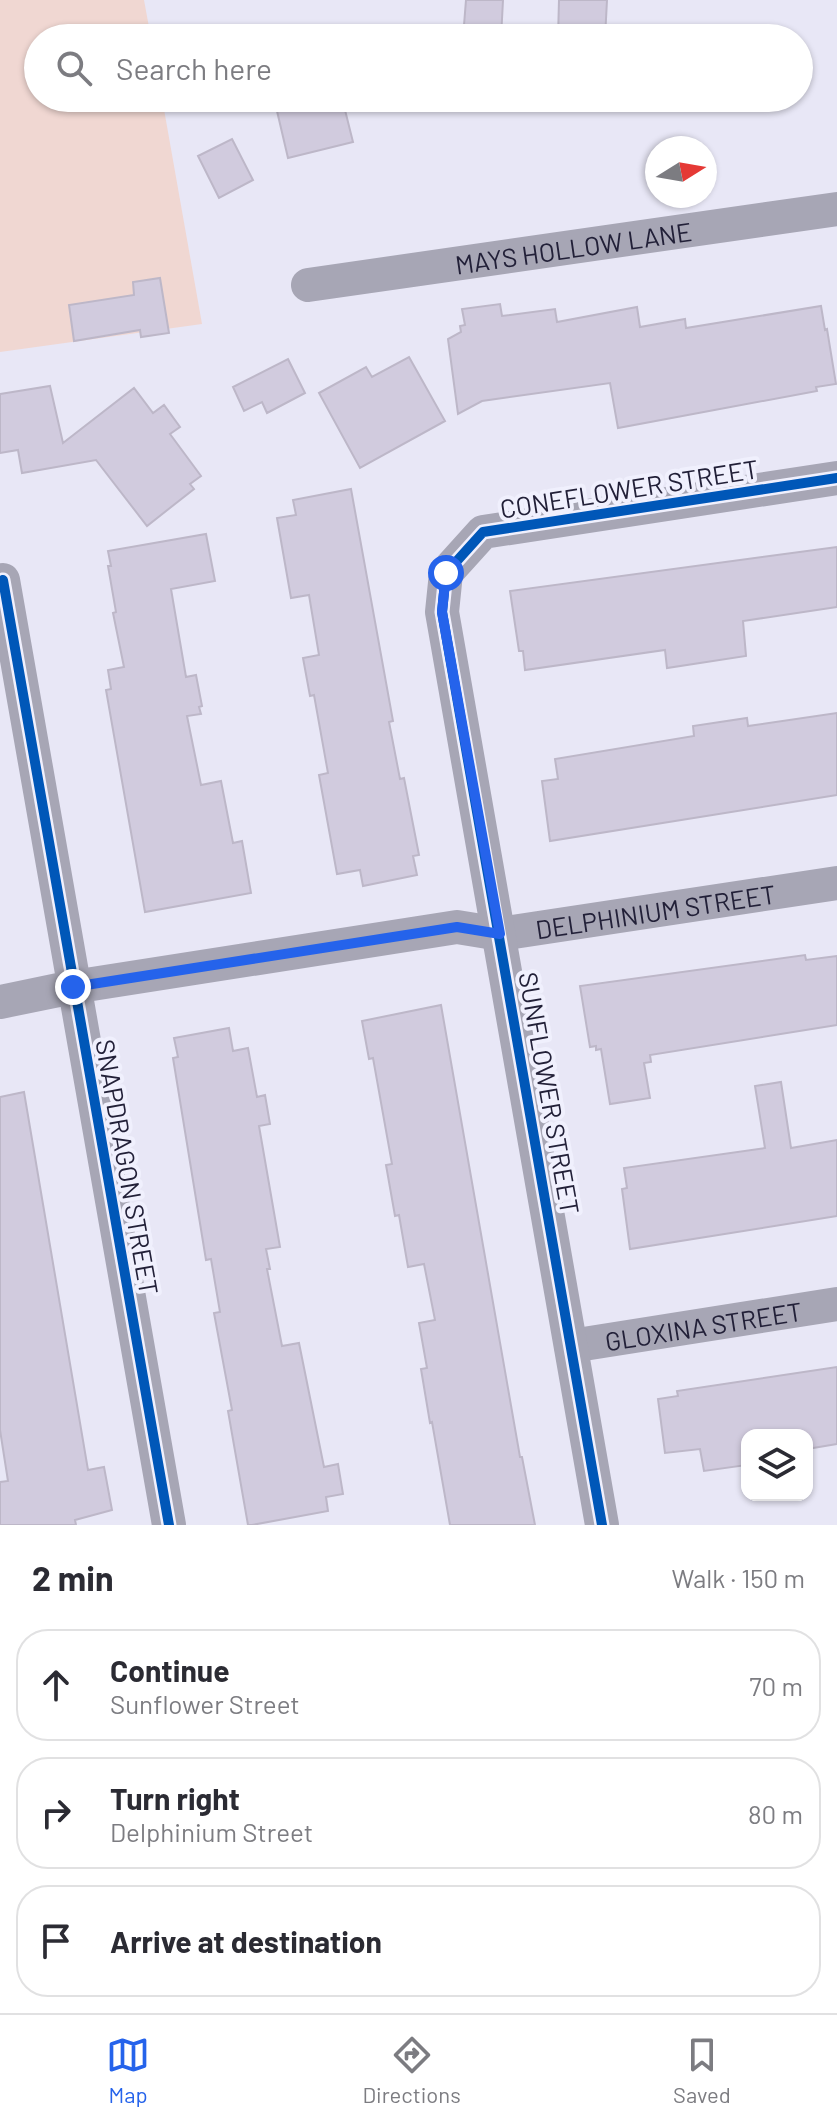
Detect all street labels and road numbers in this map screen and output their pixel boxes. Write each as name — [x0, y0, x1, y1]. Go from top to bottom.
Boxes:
street label: MAYS HOLLOW LANE — [453, 215, 694, 279]
street label: CONEFLOWER STREET — [498, 452, 760, 524]
street label: DELPHINIUM STREET — [533, 877, 778, 944]
street label: SUNFLOWER STREET — [513, 969, 587, 1217]
street label: SNAPDRAGON STREET — [90, 1037, 166, 1297]
street label: GLOXINA STREET — [603, 1294, 804, 1356]

